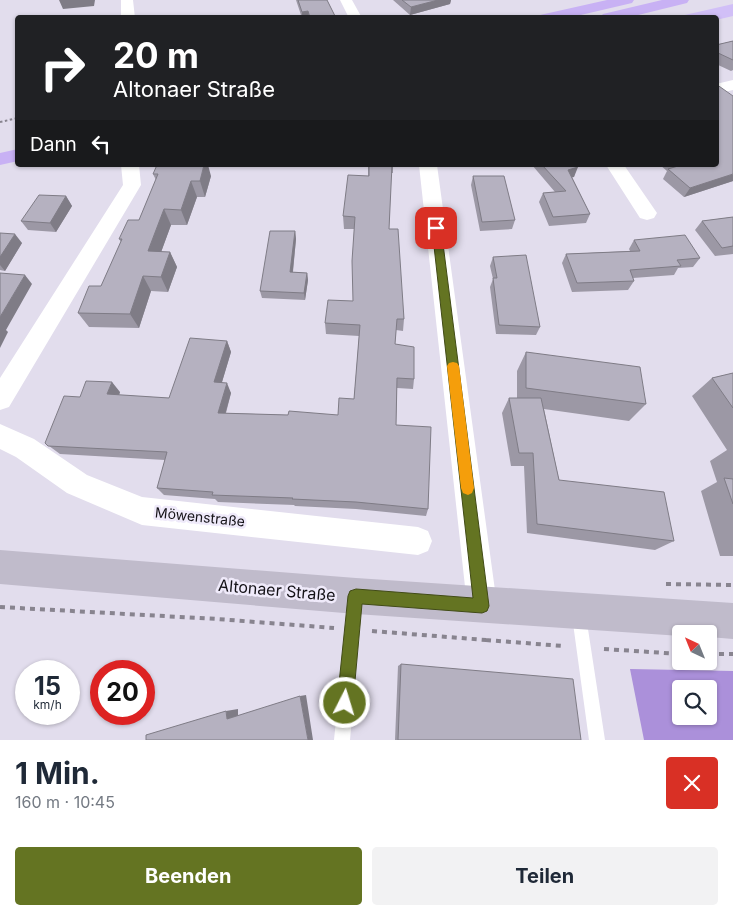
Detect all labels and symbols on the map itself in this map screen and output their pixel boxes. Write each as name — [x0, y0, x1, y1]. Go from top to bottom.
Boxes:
pin — [415, 207, 457, 249]
street label: Möwenstraße — [154, 503, 246, 530]
street label: Altonaer Straße — [217, 575, 337, 605]
north arrow — [672, 625, 718, 670]
speed limit sign: 20 — [90, 660, 155, 725]
position arrow — [318, 676, 370, 728]

